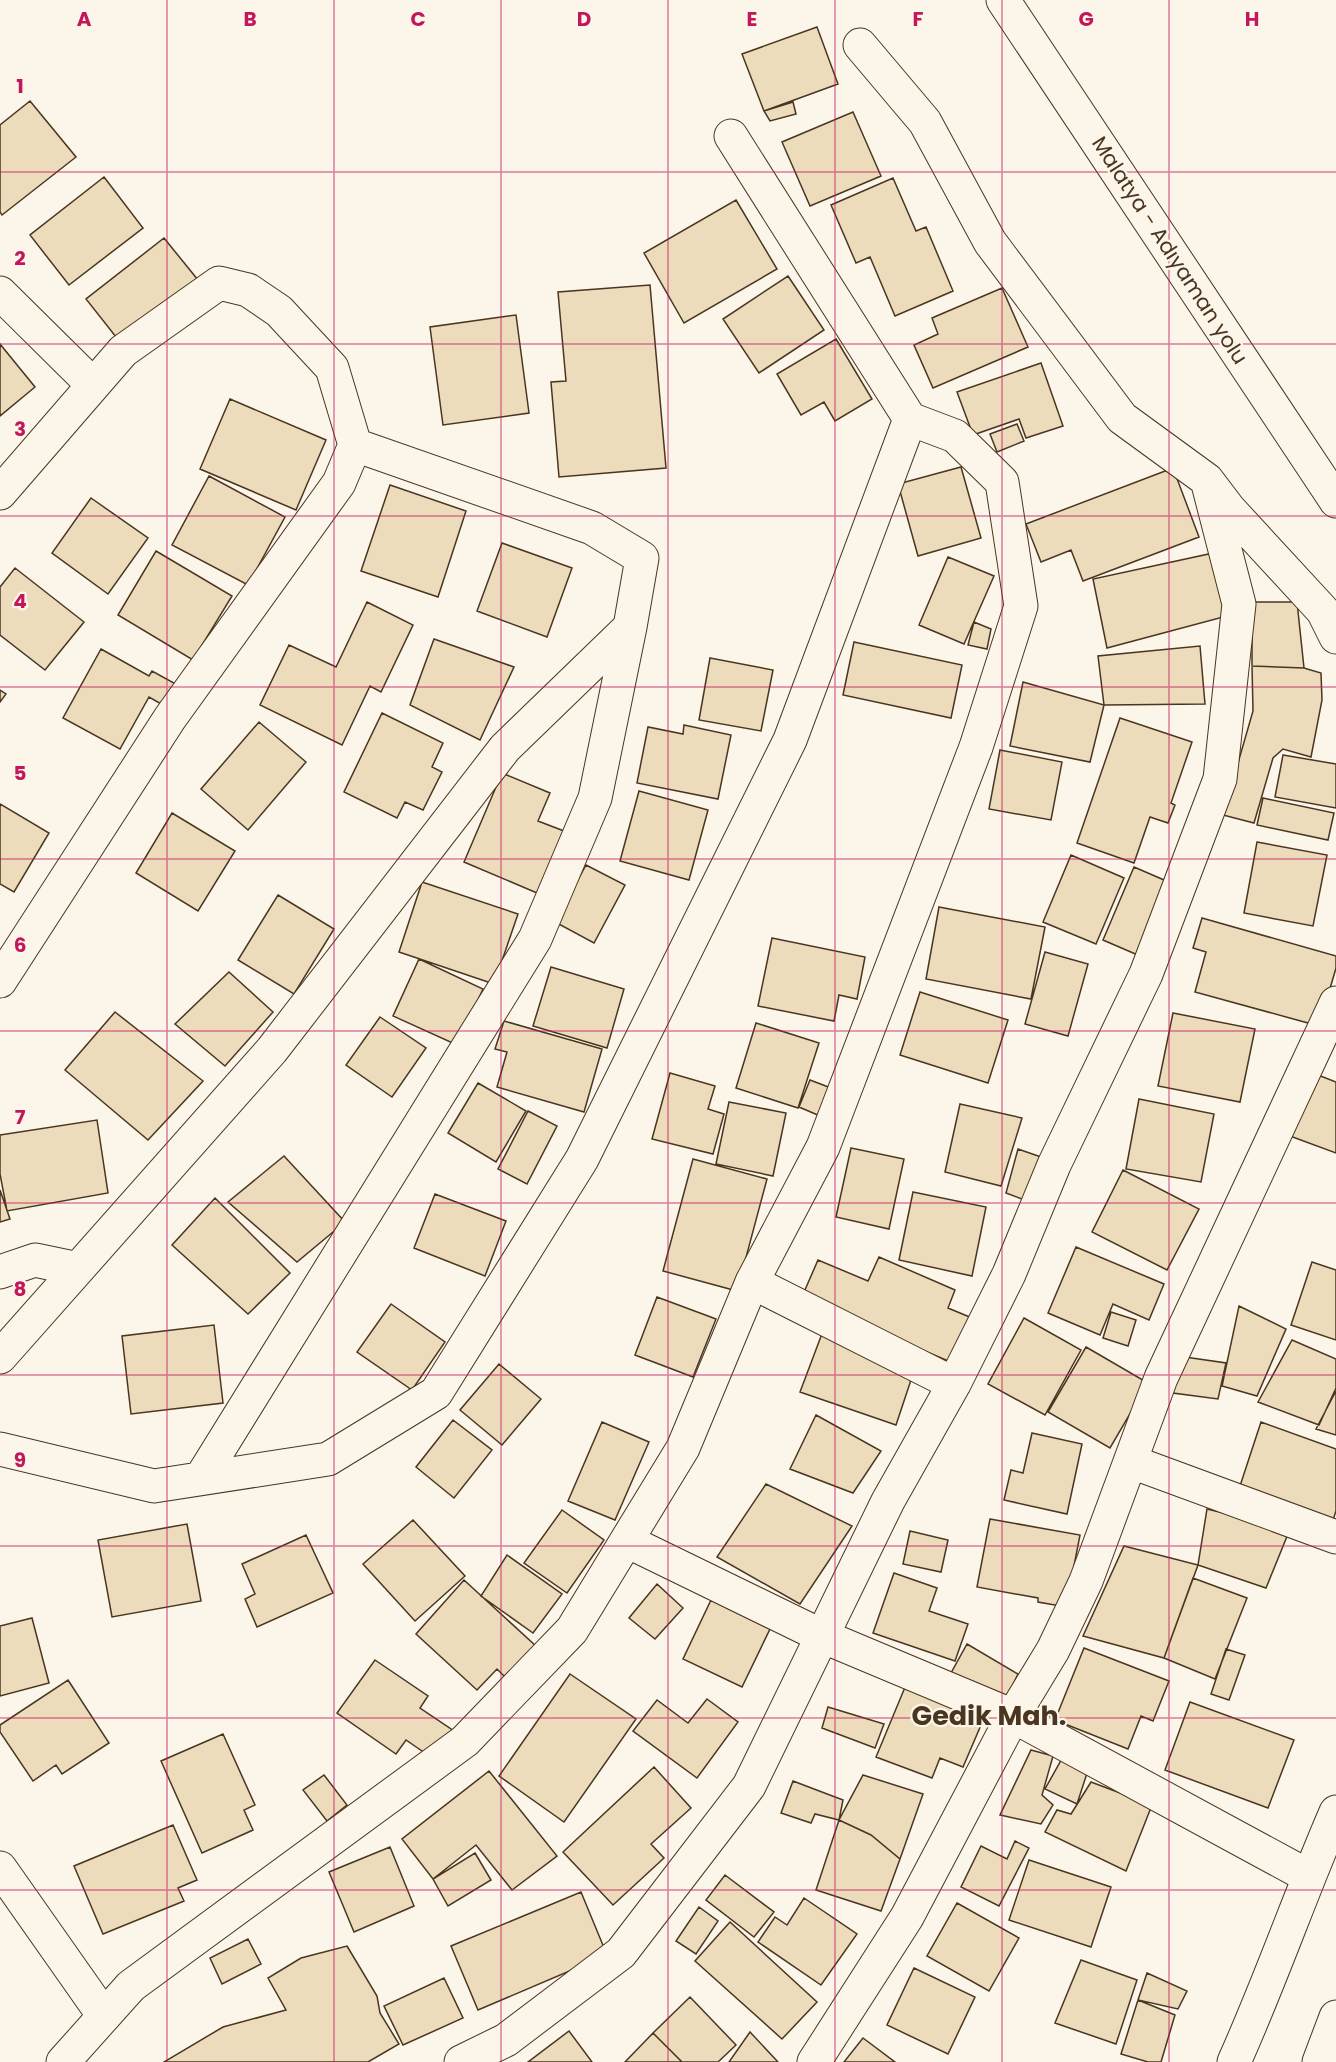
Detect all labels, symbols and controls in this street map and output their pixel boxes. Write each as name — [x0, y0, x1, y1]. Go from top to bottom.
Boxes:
text: A — [77, 5, 92, 33]
text: B — [243, 5, 257, 33]
text: C — [410, 5, 426, 33]
text: D — [577, 5, 591, 33]
text: E — [747, 5, 757, 33]
text: F — [913, 5, 924, 33]
text: G — [1078, 5, 1094, 33]
text: H — [1245, 5, 1259, 33]
text: 1 — [16, 72, 24, 100]
street label: Malatya - Adıyaman yolu — [1085, 130, 1255, 370]
text: 2 — [14, 244, 26, 272]
text: 3 — [14, 415, 26, 443]
text: 4 — [13, 587, 27, 615]
text: 5 — [14, 759, 27, 787]
text: 6 — [14, 931, 26, 959]
text: 7 — [15, 1103, 26, 1131]
text: 8 — [14, 1275, 26, 1303]
text: 9 — [14, 1446, 26, 1474]
district label: Gedik Mah. — [912, 1697, 1066, 1734]

